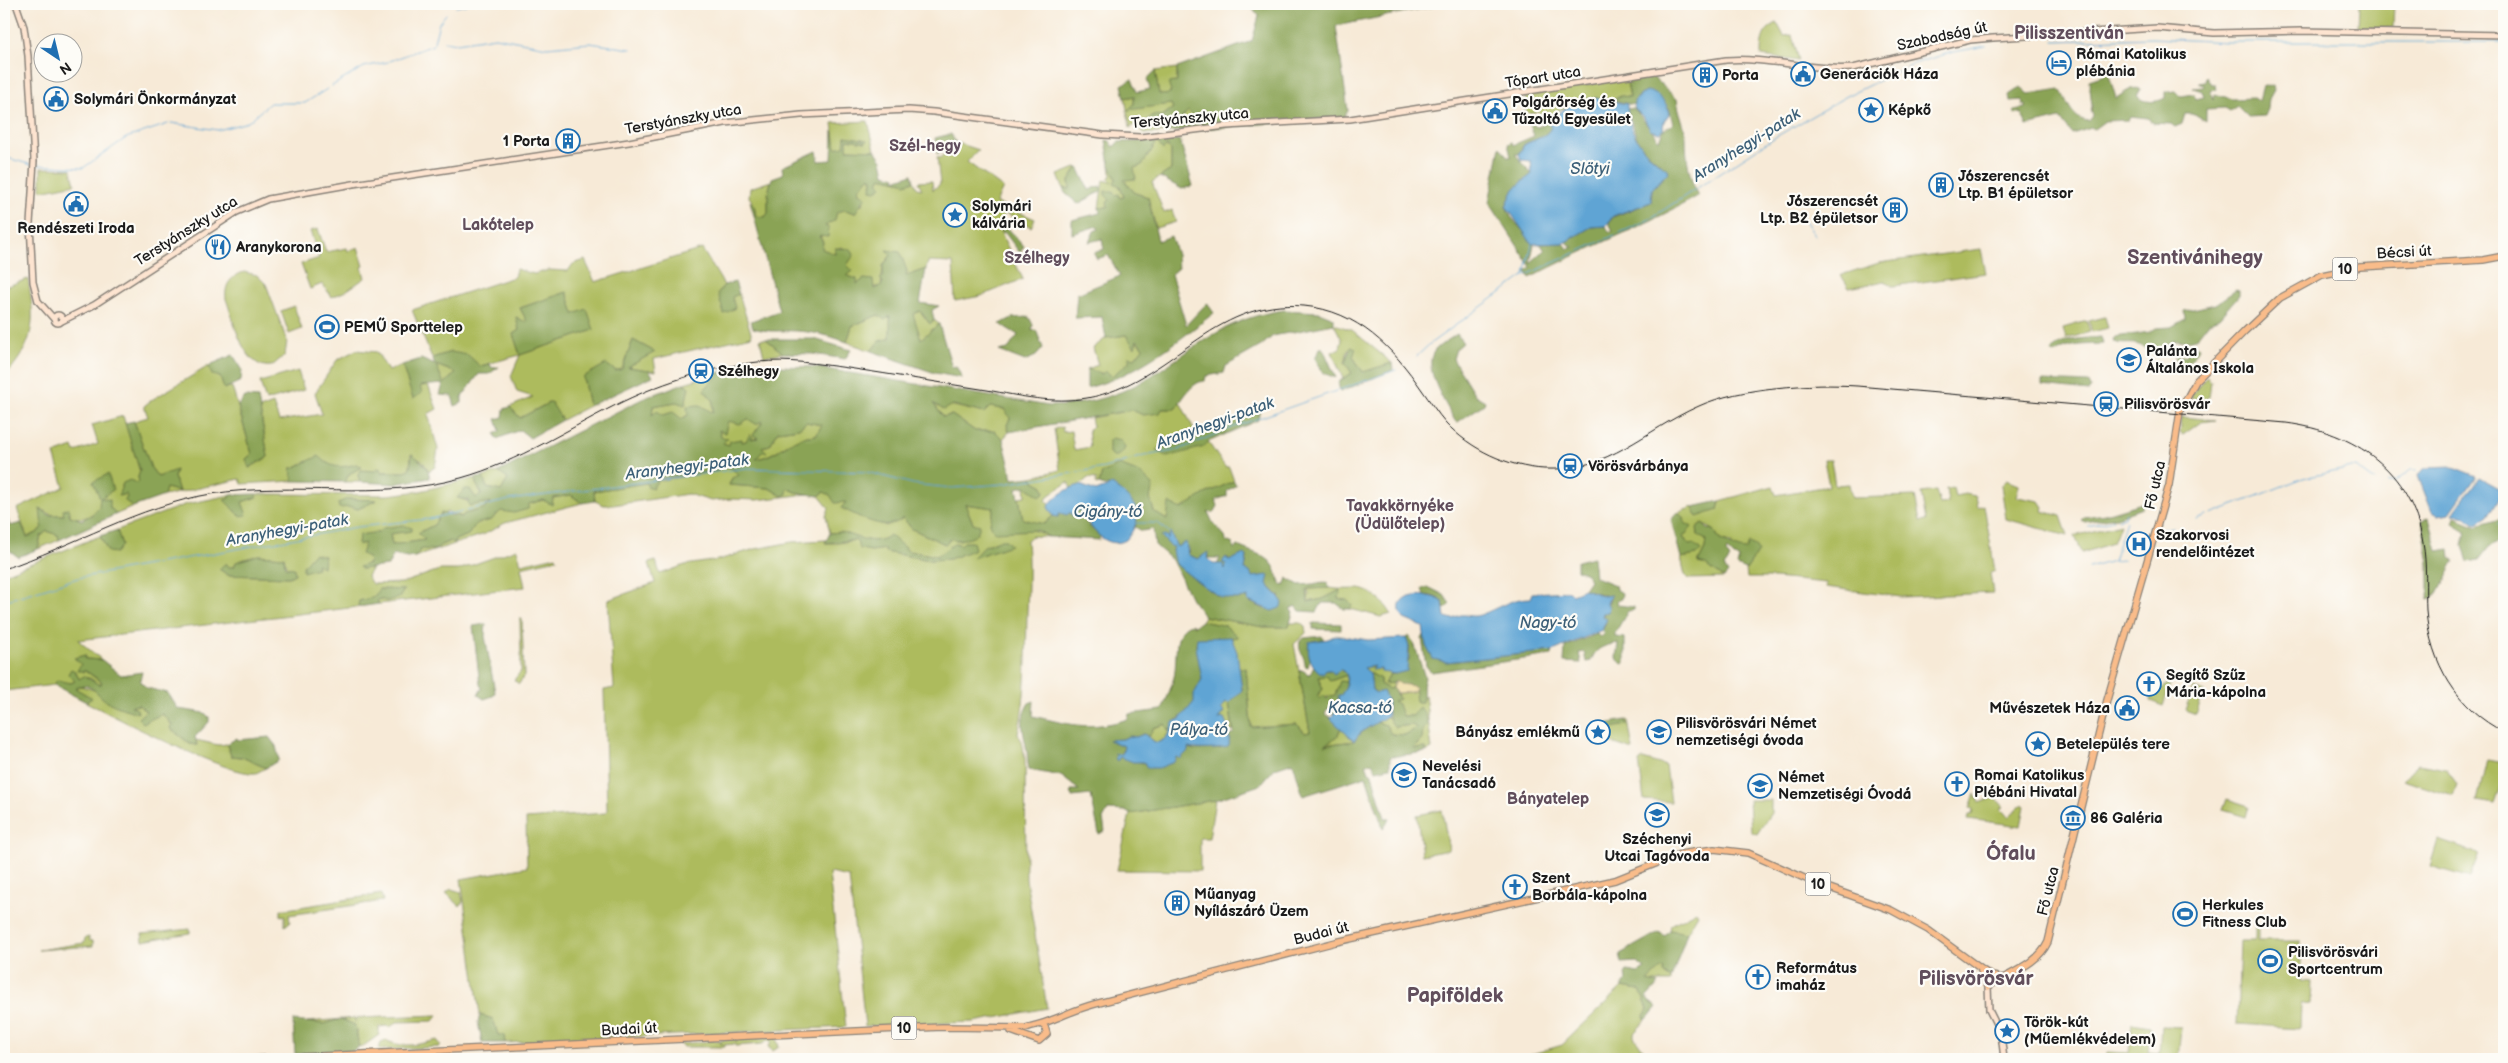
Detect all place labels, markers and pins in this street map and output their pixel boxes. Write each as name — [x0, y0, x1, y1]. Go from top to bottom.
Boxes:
place label: Római Katolikus plébánia — [2076, 45, 2186, 81]
hotel icon: Római Katolikus plébánia — [2046, 50, 2072, 76]
public building icon: Generációk Háza — [1790, 61, 1816, 87]
building icon: Porta — [1692, 62, 1718, 88]
place label: Generációk Háza — [1820, 65, 1939, 84]
place label: Porta — [1722, 66, 1759, 85]
public building icon: Solymári Önkormányzat — [43, 86, 69, 112]
place label: Solymári Önkormányzat — [74, 90, 236, 109]
place label: Polgárőrség és Tűzoltó Egyesület — [1512, 93, 1631, 129]
place icon: Képkő — [1858, 97, 1884, 123]
public building icon: Polgárőrség és Tűzoltó Egyesület — [1482, 98, 1508, 124]
place label: Képkő — [1888, 101, 1931, 120]
building icon: 1 Porta — [555, 128, 581, 154]
place label: 1 Porta — [503, 132, 550, 151]
place label: Jószerencsét Ltp. B1 épületsor — [1958, 167, 2074, 203]
building icon: Jószerencsét Ltp. B1 épületsor — [1928, 172, 1954, 198]
public building icon: Rendészeti Iroda — [63, 191, 89, 217]
place label: Jószerencsét Ltp. B2 épületsor — [1760, 192, 1879, 228]
place label: Solymári kálvária — [972, 197, 1031, 233]
building icon: Jószerencsét Ltp. B2 épületsor — [1882, 197, 1908, 223]
place icon: Solymári kálvária — [942, 202, 968, 228]
place label: Rendészeti Iroda — [17, 219, 135, 238]
restaurant icon: Aranykorona — [205, 234, 231, 260]
place label: Aranykorona — [235, 238, 322, 257]
sports icon: PEMŰ Sporttelep — [314, 314, 340, 340]
place label: PEMŰ Sporttelep — [344, 317, 463, 337]
place label: Palánta Általános Iskola — [2145, 342, 2254, 378]
school or university icon: Palánta Általános Iskola — [2116, 347, 2142, 373]
station icon: Szélhegy — [688, 358, 714, 384]
place label: Szélhegy — [718, 362, 779, 381]
station icon: Pilisvörösvár — [2093, 391, 2119, 417]
place label: Pilisvörösvár — [2124, 395, 2211, 414]
station icon: Vörösvárbánya — [1557, 453, 1583, 479]
place label: Vörösvárbánya — [1588, 457, 1689, 476]
place label: Szakorvosi rendelőintézet — [2156, 526, 2255, 562]
hospital icon: Szakorvosi rendelőintézet — [2126, 531, 2152, 557]
place label: Segítő Szűz Mária-kápolna — [2166, 666, 2266, 702]
church icon: Segítő Szűz Mária-kápolna — [2136, 671, 2162, 697]
public building icon: Művészetek Háza — [2114, 695, 2140, 721]
place label: Művészetek Háza — [1989, 699, 2110, 718]
place label: Pilisvörösvári Német nemzetiségi óvoda — [1676, 714, 1817, 750]
place icon: Bányász emlékmű — [1585, 719, 1611, 745]
school or university icon: Pilisvörösvári Német nemzetiségi óvoda — [1646, 719, 1672, 745]
place label: Bányász emlékmű — [1455, 723, 1580, 742]
place icon: Betelepülés tere — [2025, 731, 2051, 757]
place label: Betelepülés tere — [2056, 735, 2170, 754]
place label: Nevelési Tanácsadó — [1422, 757, 1496, 793]
school or university icon: Nevelési Tanácsadó — [1391, 762, 1417, 788]
place label: Romai Katolikus Plébáni Hivatal — [1974, 766, 2084, 802]
place label: Német Nemzetiségi Óvodá — [1778, 768, 1911, 804]
church icon: Romai Katolikus Plébáni Hivatal — [1944, 771, 1970, 797]
school or university icon: Német Nemzetiségi Óvodá — [1747, 773, 1773, 799]
school or university icon: Széchenyi Utcai Tagóvoda — [1644, 802, 1670, 828]
museum icon: 86 Galéria — [2060, 805, 2086, 831]
place label: 86 Galéria — [2090, 809, 2163, 828]
place label: Széchenyi Utcai Tagóvoda — [1604, 830, 1710, 866]
place label: Szent Borbála-kápolna — [1532, 869, 1647, 905]
church icon: Szent Borbála-kápolna — [1502, 874, 1528, 900]
place label: Műanyag Nyílászáró Üzem — [1194, 885, 1309, 921]
building icon: Műanyag Nyílászáró Üzem — [1164, 890, 1190, 916]
place label: Herkules Fitness Club — [2202, 896, 2287, 932]
sports icon: Herkules Fitness Club — [2172, 901, 2198, 927]
place label: Pilisvörösvári Sportcentrum — [2288, 943, 2383, 979]
sports icon: Pilisvörösvári Sportcentrum — [2257, 948, 2283, 974]
place label: Református imaház — [1776, 959, 1857, 995]
church icon: Református imaház — [1745, 964, 1771, 990]
place label: Török-kút (Műemlékvédelem) — [2024, 1013, 2156, 1049]
place icon: Török-kút (Műemlékvédelem) — [1994, 1018, 2020, 1044]

